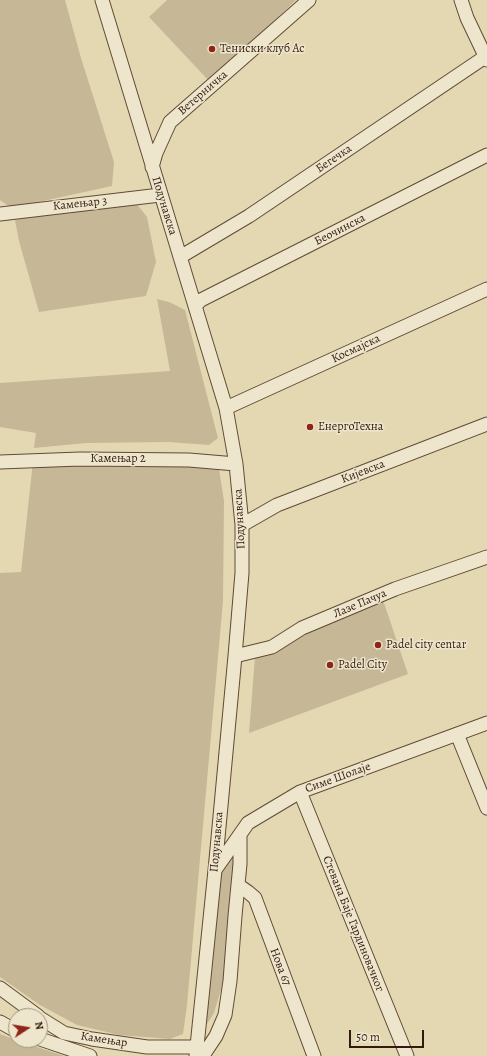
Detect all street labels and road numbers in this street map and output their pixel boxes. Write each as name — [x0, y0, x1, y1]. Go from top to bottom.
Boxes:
street label: Ветерничка — [175, 68, 231, 118]
street label: Бегечка — [313, 142, 355, 176]
street label: Подунавска — [148, 175, 180, 237]
street label: Камењар 3 — [52, 194, 108, 214]
street label: Беочинска — [312, 211, 368, 249]
street label: Космајска — [329, 332, 383, 366]
street label: Камењар 2 — [90, 452, 146, 466]
street label: Кијевска — [339, 457, 387, 487]
street label: Подунавска — [231, 488, 249, 550]
street label: Лазе Пачуа — [331, 586, 389, 622]
street label: Симе Шолаје — [303, 759, 373, 797]
street label: Подунавска — [207, 811, 227, 873]
street label: Стевана Баје Гардиновачког — [319, 854, 387, 994]
street label: Нова 67 — [266, 946, 294, 988]
street label: Камењар — [80, 1029, 128, 1051]

